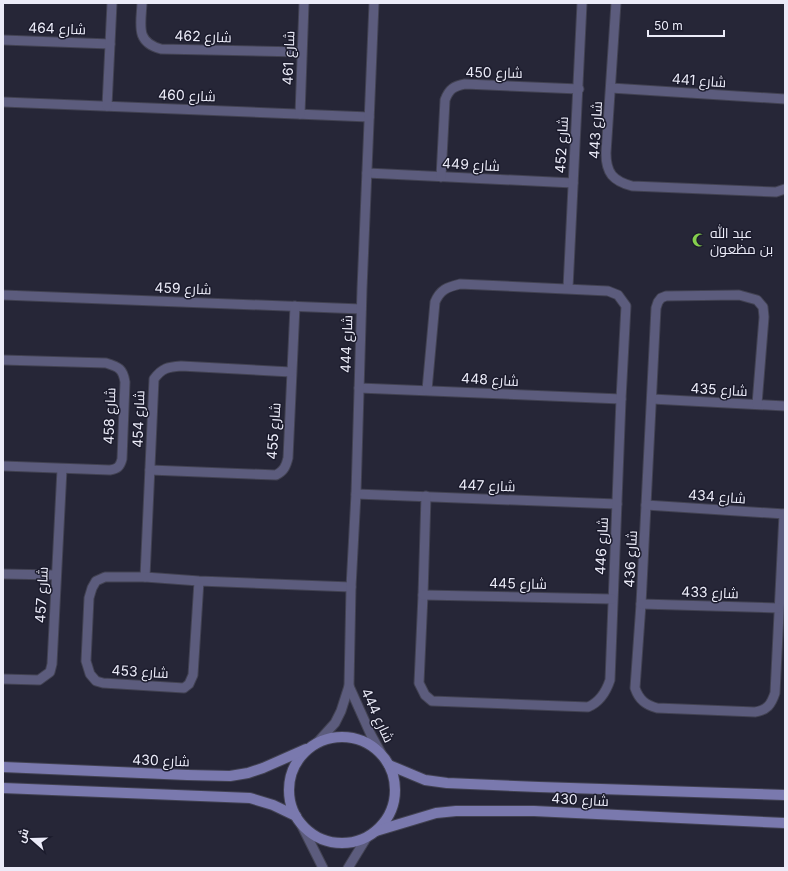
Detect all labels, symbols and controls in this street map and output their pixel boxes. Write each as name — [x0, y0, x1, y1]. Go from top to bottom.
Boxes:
scale bar — [648, 12, 724, 38]
street label: شارع 464 — [28, 18, 86, 39]
text: 50 m — [654, 18, 683, 33]
street label: شارع 462 — [174, 27, 232, 46]
street label: شارع 461 — [279, 30, 298, 86]
street label: شارع 450 — [465, 63, 523, 82]
street label: شارع 441 — [671, 70, 727, 91]
street label: شارع 460 — [158, 85, 216, 105]
street label: شارع 443 — [585, 101, 606, 159]
street label: شارع 452 — [551, 116, 572, 174]
street label: شارع 449 — [442, 154, 500, 175]
place label: عبد الله بن مظعون — [710, 224, 773, 257]
mosque icon: عبد الله بن مظعون — [691, 232, 707, 248]
street label: شارع 459 — [154, 279, 212, 298]
street label: شارع 444 — [336, 315, 357, 373]
street label: شارع 448 — [461, 369, 519, 390]
street label: شارع 435 — [690, 379, 748, 400]
street label: شارع 458 — [100, 387, 119, 445]
street label: شارع 454 — [128, 390, 149, 448]
street label: شارع 455 — [263, 402, 284, 460]
street label: شارع 447 — [458, 476, 516, 495]
street label: شارع 434 — [688, 486, 746, 507]
street label: شارع 446 — [591, 517, 612, 575]
street label: شارع 436 — [620, 530, 641, 588]
street label: شارع 457 — [31, 566, 52, 624]
street label: شارع 445 — [489, 574, 547, 593]
street label: شارع 433 — [681, 583, 739, 602]
street label: شارع 453 — [111, 661, 169, 682]
street label: شارع 444 — [357, 685, 398, 745]
street label: شارع 430 — [132, 751, 190, 770]
street label: شارع 430 — [551, 789, 609, 810]
north arrow — [12, 819, 52, 859]
text: ش — [14, 827, 32, 845]

